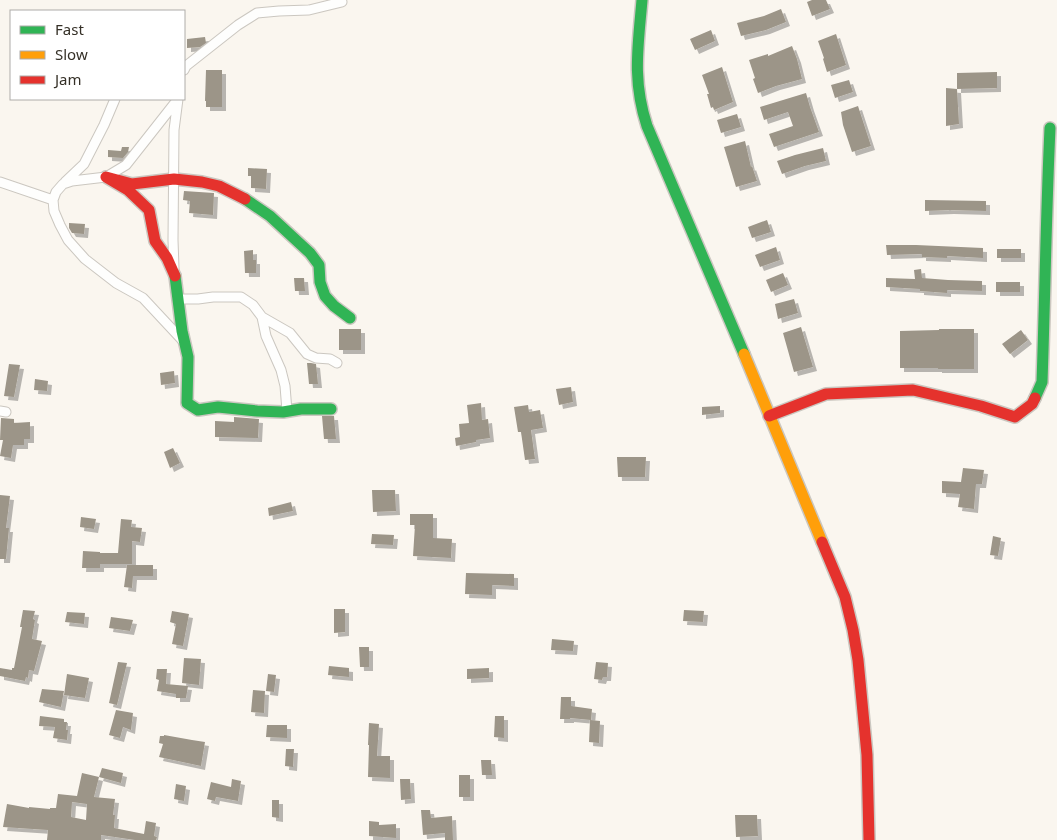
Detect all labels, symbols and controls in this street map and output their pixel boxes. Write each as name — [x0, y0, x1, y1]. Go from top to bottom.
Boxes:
legend — [10, 10, 185, 100]
text: Fast — [55, 19, 84, 39]
text: Slow — [55, 44, 88, 64]
text: Jam — [53, 69, 82, 89]

